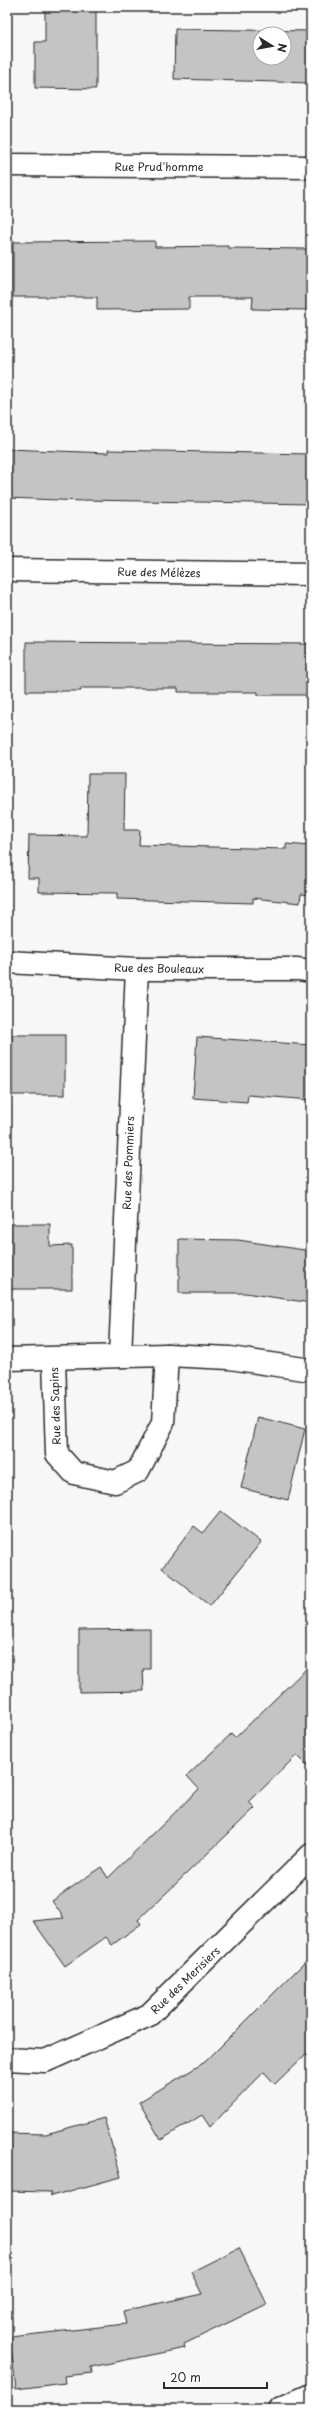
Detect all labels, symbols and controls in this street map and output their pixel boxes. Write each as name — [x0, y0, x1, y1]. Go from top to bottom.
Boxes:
north arrow — [252, 26, 292, 66]
text: N — [273, 42, 291, 54]
street label: Rue Prud'homme — [114, 158, 204, 175]
street label: Rue des Mélèzes — [117, 563, 201, 581]
street label: Rue des Bouleaux — [114, 959, 204, 977]
street label: Rue des Pommiers — [118, 1116, 138, 1210]
street label: Rue des Sapins — [45, 1367, 65, 1445]
street label: Rue des Merisiers — [146, 1942, 224, 2018]
scale bar — [164, 2364, 267, 2390]
text: 20 m — [170, 2368, 201, 2386]

